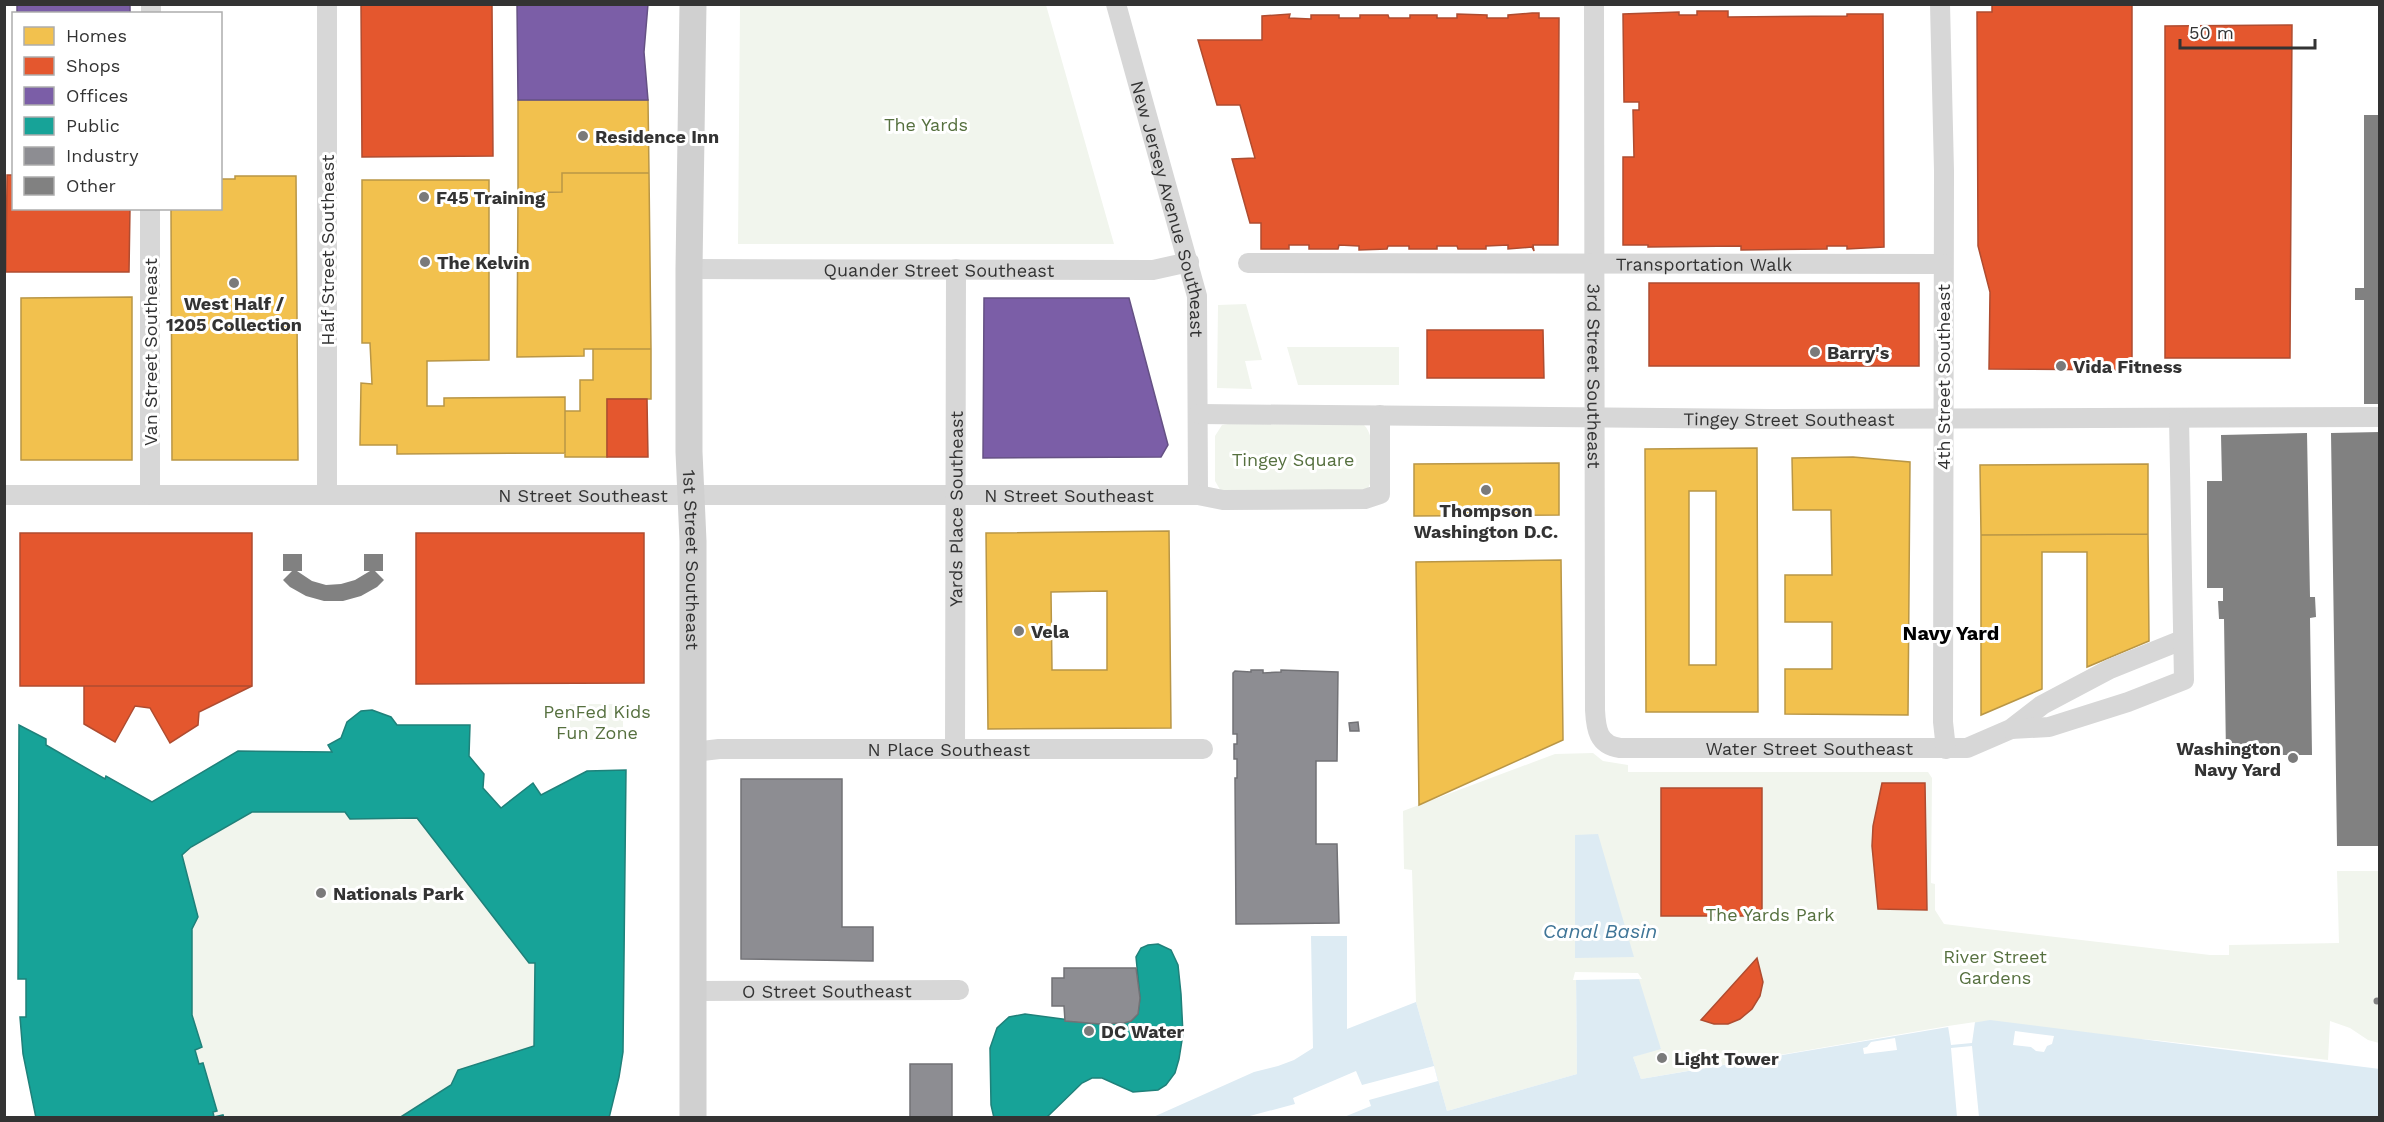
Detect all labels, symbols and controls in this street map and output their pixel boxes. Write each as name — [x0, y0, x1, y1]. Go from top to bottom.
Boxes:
legend — [12, 12, 222, 210]
scale bar — [2180, 12, 2315, 50]
text: 50 m — [2189, 22, 2234, 43]
text: Homes — [66, 25, 127, 46]
text: Shops — [66, 55, 120, 76]
street label: New Jersey Avenue Southeast — [1127, 78, 1208, 338]
text: Offices — [66, 85, 128, 106]
park label: The Yards — [884, 114, 968, 135]
text: Public — [66, 115, 120, 136]
place label: Residence Inn — [595, 126, 719, 147]
marker: Residence Inn — [576, 129, 590, 143]
text: Industry — [66, 145, 139, 166]
street label: Half Street Southeast — [317, 154, 338, 346]
text: Other — [66, 175, 116, 196]
place label: F45 Training — [436, 187, 546, 208]
marker: F45 Training — [417, 190, 431, 204]
place label: The Kelvin — [437, 252, 530, 273]
street label: Transportation Walk — [1616, 253, 1792, 274]
marker: The Kelvin — [418, 255, 432, 269]
street label: Van Street Southeast — [140, 257, 161, 446]
street label: Quander Street Southeast — [824, 259, 1055, 280]
marker: West Half / 1205 Collection — [227, 276, 241, 290]
street label: 3rd Street Southeast — [1584, 283, 1605, 469]
street label: 4th Street Southeast — [1933, 284, 1954, 470]
place label: West Half / 1205 Collection — [166, 293, 302, 335]
place label: Barry's — [1827, 342, 1890, 363]
marker: Barry's — [1808, 345, 1822, 359]
place label: Vida Fitness — [2073, 356, 2183, 377]
marker: Vida Fitness — [2054, 359, 2068, 373]
street label: Tingey Street Southeast — [1683, 408, 1895, 430]
street label: Yards Place Southeast — [945, 410, 966, 607]
park label: Tingey Square — [1232, 449, 1354, 470]
street label: 1st Street Southeast — [679, 469, 704, 651]
marker: Thompson Washington D.C. — [1479, 483, 1493, 497]
street label: N Street Southeast — [498, 485, 668, 506]
street label: N Street Southeast — [984, 485, 1154, 506]
place label: Thompson Washington D.C. — [1414, 500, 1558, 542]
place label: Vela — [1031, 621, 1070, 642]
district label: Navy Yard — [1903, 621, 1999, 645]
marker: Vela — [1012, 624, 1026, 638]
park label: PenFed Kids Fun Zone — [543, 701, 651, 743]
street label: Water Street Southeast — [1705, 738, 1913, 759]
place label: Washington Navy Yard — [2176, 738, 2281, 780]
street label: N Place Southeast — [868, 739, 1031, 760]
marker: Washington Navy Yard — [2286, 751, 2300, 765]
place label: Nationals Park — [333, 883, 465, 904]
marker: Nationals Park — [314, 886, 328, 900]
park label: The Yards Park — [1705, 904, 1835, 925]
water label: Canal Basin — [1543, 919, 1657, 943]
park label: River Street Gardens — [1943, 946, 2047, 988]
street label: O Street Southeast — [742, 980, 912, 1001]
place label: DC Water — [1101, 1021, 1185, 1042]
marker: DC Water — [1082, 1024, 1096, 1038]
place label: Light Tower — [1674, 1048, 1779, 1069]
marker: Light Tower — [1655, 1051, 1669, 1065]

